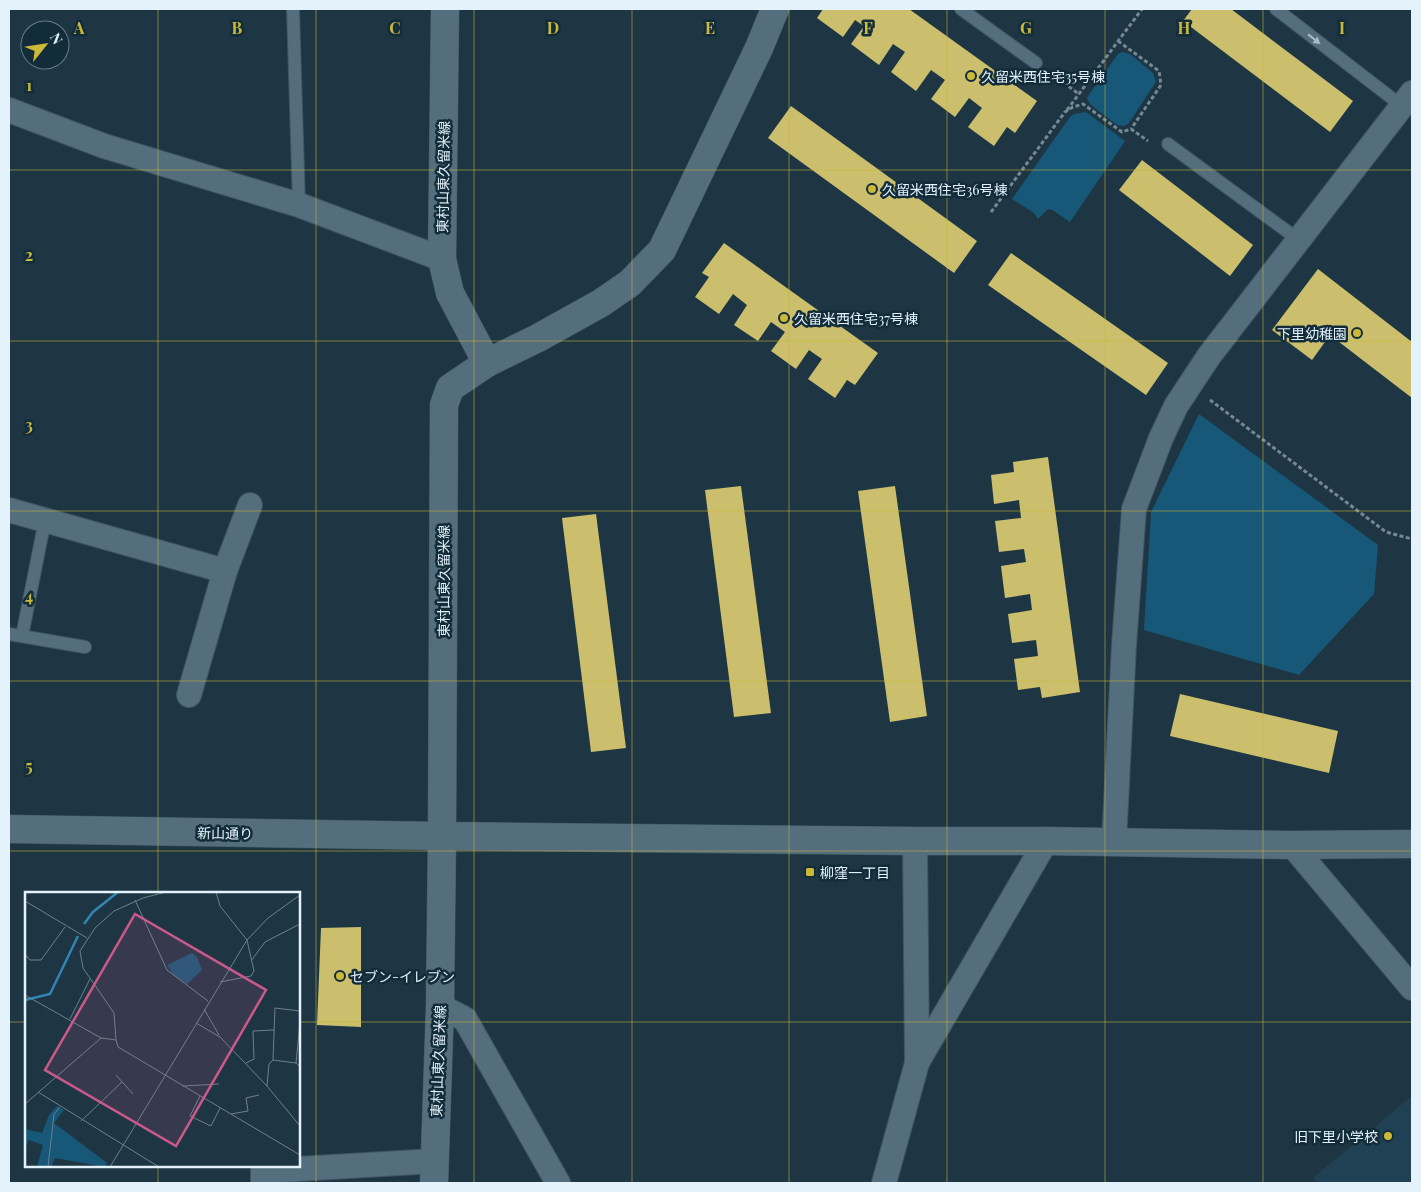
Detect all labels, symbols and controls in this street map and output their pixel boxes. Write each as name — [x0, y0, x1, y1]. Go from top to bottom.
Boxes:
text: A — [73, 17, 85, 38]
text: B — [232, 17, 243, 38]
text: C — [389, 17, 401, 38]
text: D — [547, 17, 559, 38]
text: E — [705, 17, 715, 38]
text: F — [863, 17, 873, 38]
text: G — [1020, 17, 1032, 38]
text: H — [1178, 17, 1191, 38]
text: I — [1339, 17, 1345, 38]
north arrow — [20, 20, 70, 70]
text: N — [46, 29, 67, 47]
one-way arrow — [1307, 33, 1320, 44]
place label: 久留米西住宅35号棟 — [981, 67, 1105, 86]
marker: 久留米西住宅35号棟 — [965, 70, 977, 82]
text: 1 — [26, 74, 32, 95]
street label: 東村山東久留米線 — [433, 121, 453, 233]
place label: 久留米西住宅36号棟 — [882, 180, 1008, 199]
marker: 久留米西住宅36号棟 — [866, 183, 878, 195]
text: 2 — [25, 244, 33, 265]
place label: 久留米西住宅37号棟 — [794, 309, 918, 328]
marker: 久留米西住宅37号棟 — [778, 312, 790, 324]
place label: 下里幼稚園 — [1277, 324, 1347, 343]
marker: 下里幼稚園 — [1351, 327, 1363, 339]
text: 3 — [25, 414, 33, 435]
street label: 東村山東久留米線 — [434, 525, 453, 637]
text: 4 — [25, 585, 33, 606]
text: 5 — [25, 755, 33, 776]
street label: 新山通り — [197, 823, 253, 843]
place label: 柳窪一丁目 — [820, 863, 890, 882]
marker: 柳窪一丁目 — [804, 866, 816, 878]
inset map — [25, 892, 300, 1167]
place label: セブン-イレブン — [350, 967, 455, 986]
marker: セブン-イレブン — [334, 970, 346, 982]
street label: 東村山東久留米線 — [427, 1005, 449, 1117]
place label: 旧下里小学校 — [1294, 1127, 1378, 1146]
marker: 旧下里小学校 — [1382, 1130, 1394, 1142]

